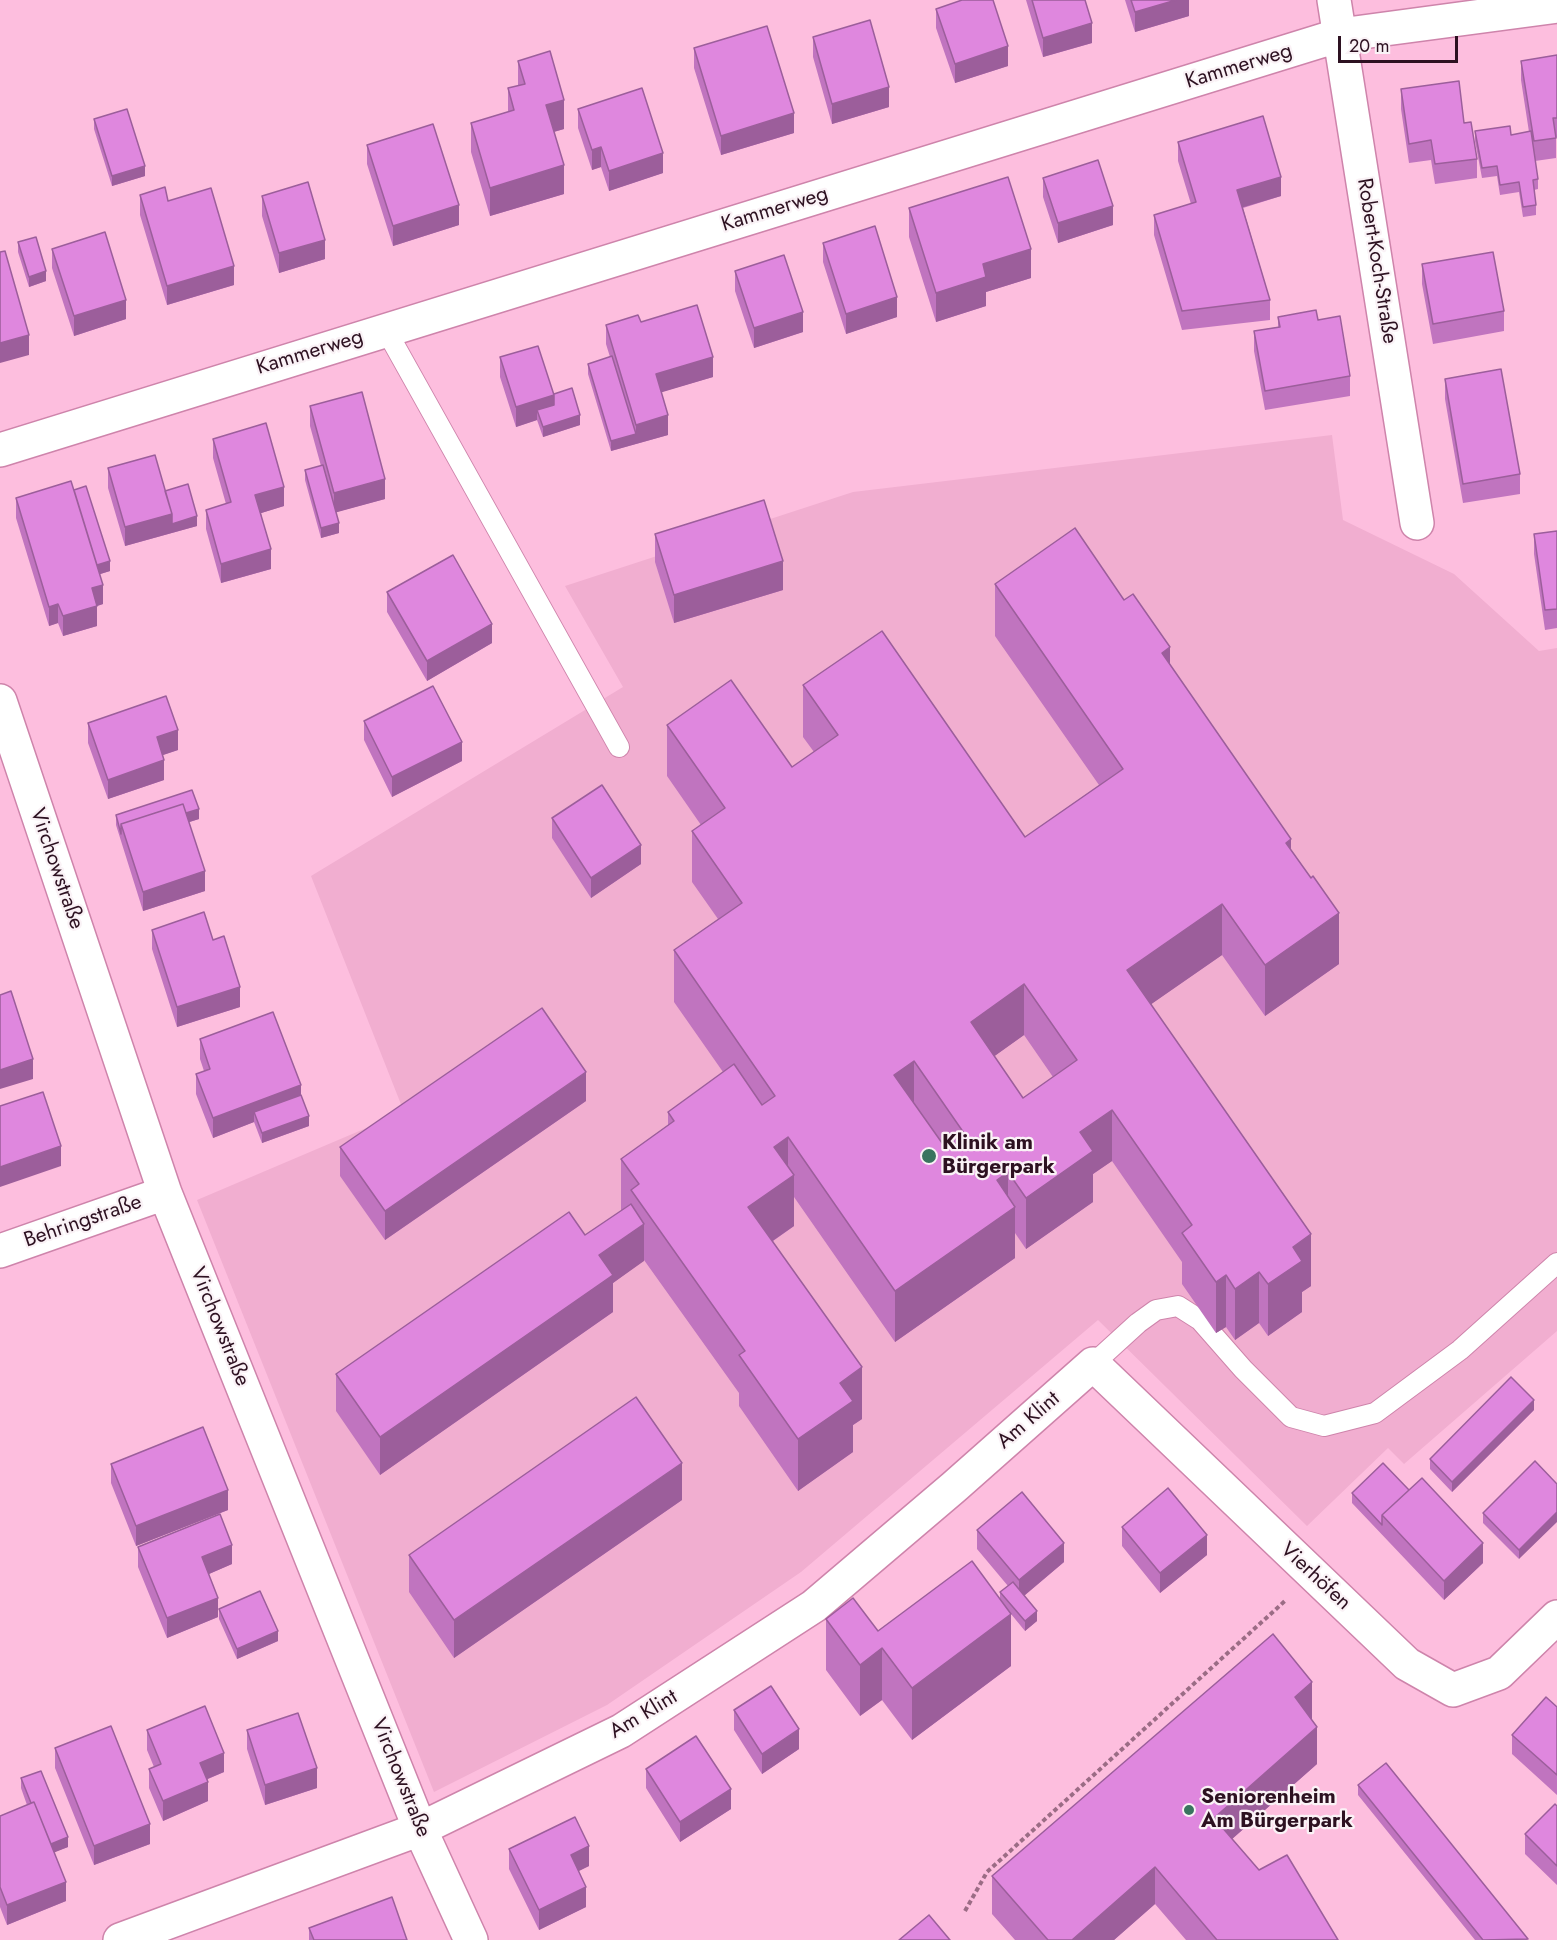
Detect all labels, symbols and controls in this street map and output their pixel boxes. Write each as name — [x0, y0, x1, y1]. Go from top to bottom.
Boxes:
scale bar — [1341, 24, 1461, 62]
text: 20 m — [1349, 33, 1389, 59]
street label: Kammerweg — [1183, 39, 1295, 95]
street label: Robert-Koch-Straße — [1350, 176, 1402, 346]
street label: Kammerweg — [719, 182, 831, 238]
street label: Kammerweg — [254, 325, 366, 381]
street label: Virchowstraße — [24, 805, 88, 933]
place label: Klinik am Bürgerpark — [942, 1131, 1055, 1181]
marker: Klinik am Bürgerpark — [920, 1147, 938, 1165]
street label: Behringstraße — [21, 1190, 145, 1254]
street label: Virchowstraße — [184, 1264, 254, 1390]
street label: Am Klint — [993, 1387, 1065, 1455]
street label: Vierhöfen — [1274, 1538, 1356, 1616]
street label: Am Klint — [605, 1685, 683, 1745]
street label: Virchowstraße — [365, 1715, 435, 1841]
place label: Seniorenheim Am Bürgerpark — [1201, 1785, 1353, 1835]
marker: Seniorenheim Am Bürgerpark — [1182, 1803, 1196, 1817]

